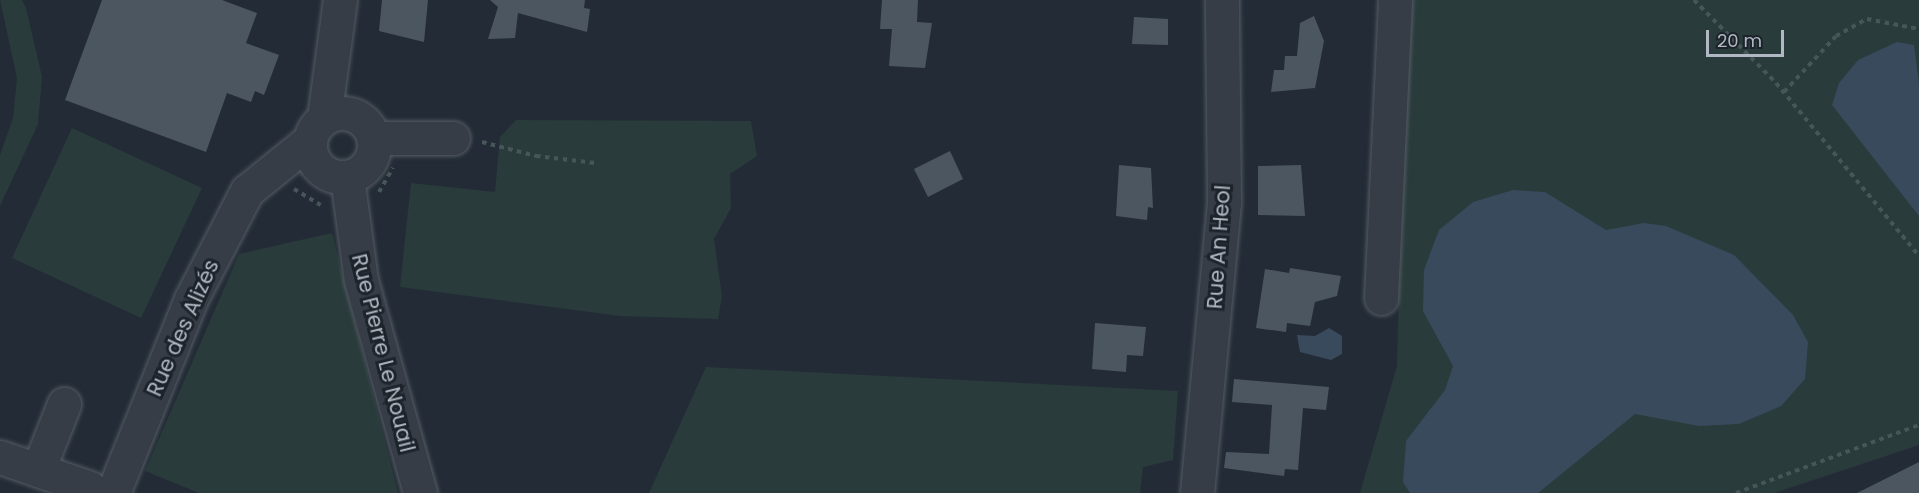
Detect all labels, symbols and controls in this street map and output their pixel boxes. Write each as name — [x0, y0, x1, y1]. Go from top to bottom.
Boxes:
scale bar — [1709, 18, 1787, 56]
text: 20 m — [1717, 28, 1762, 53]
street label: Rue An Heol — [1202, 184, 1236, 310]
street label: Rue Pierre Le Nouail — [346, 251, 420, 455]
street label: Rue des Alizés — [142, 256, 224, 400]

